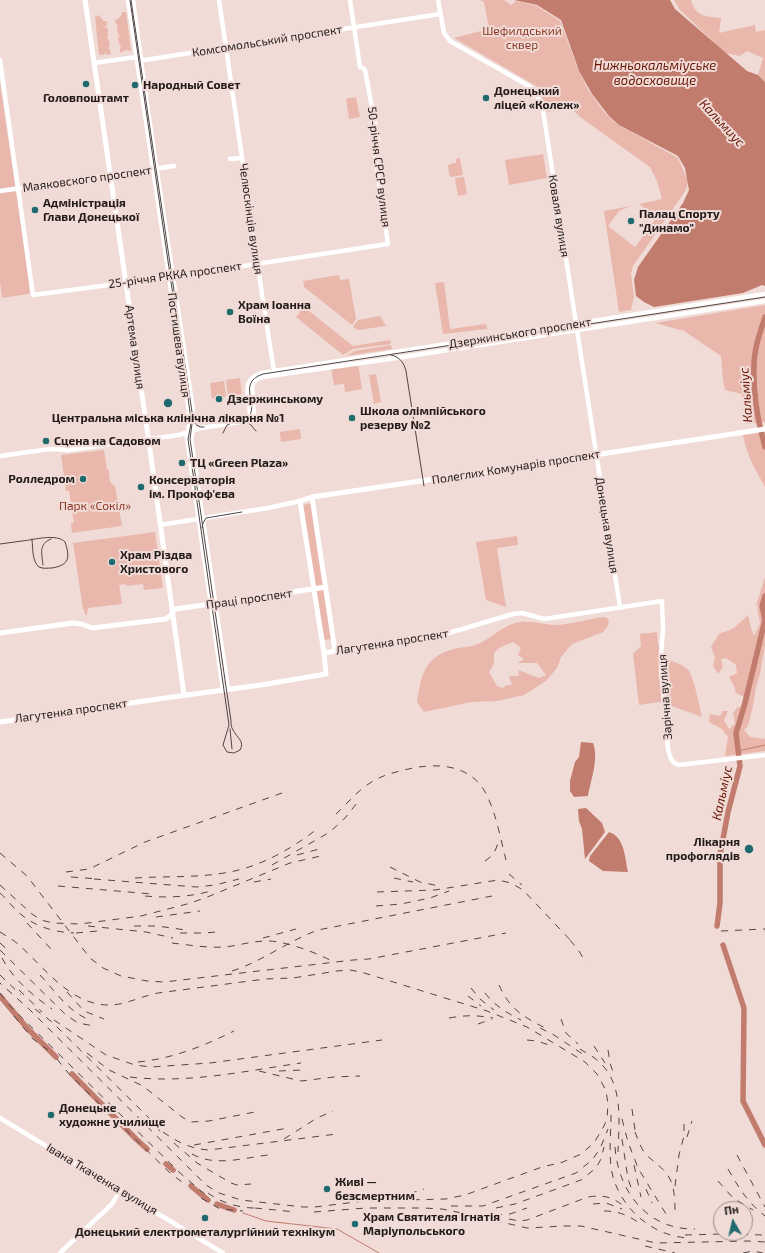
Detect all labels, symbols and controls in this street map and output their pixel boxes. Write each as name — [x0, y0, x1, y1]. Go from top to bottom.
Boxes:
street label: Комсомольський проспект — [191, 22, 343, 60]
park label: Шефилдський сквер — [482, 24, 562, 52]
water label: Нижньокальміуське водосховище — [594, 58, 716, 89]
place label: Народный Совет — [143, 78, 240, 92]
marker: Головпоштамт — [81, 79, 91, 89]
marker: Народный Совет — [130, 80, 140, 90]
place label: Донецький ліцей «Колеж» — [494, 84, 579, 112]
place label: Головпоштамт — [43, 91, 129, 105]
marker: Донецький ліцей «Колеж» — [481, 93, 491, 103]
water label: Кальмиус — [696, 96, 748, 150]
street label: 50-річчя СРСР вулиця — [364, 106, 394, 228]
street label: Маяковского проспект — [22, 163, 152, 195]
street label: Челюскінців вулиця — [236, 163, 266, 275]
street label: Коваля вулиця — [545, 174, 573, 258]
place label: Адміністрація Глави Донецької — [43, 196, 139, 224]
marker: Адміністрація Глави Донецької — [30, 205, 40, 215]
place label: Палац Спорту "Динамо" — [639, 207, 720, 235]
marker: Палац Спорту "Динамо" — [626, 216, 636, 226]
street label: 25-річчя РККА проспект — [107, 259, 243, 291]
street label: Постишева вулиця — [165, 292, 193, 398]
place label: Храм Іоанна Воїна — [238, 298, 311, 326]
street label: Артема вулиця — [122, 304, 148, 390]
marker: Храм Іоанна Воїна — [225, 307, 235, 317]
street label: Дзержинського проспект — [448, 315, 592, 351]
water label: Кальміус — [736, 367, 756, 423]
place label: Дзержинському — [227, 392, 323, 406]
marker: Дзержинському — [214, 394, 224, 404]
marker: Центральна міська клінічна лікарня №1 — [162, 397, 174, 409]
place label: Школа олімпійського резерву №2 — [360, 404, 486, 432]
place label: Центральна міська клінічна лікарня №1 — [52, 411, 284, 425]
marker: Школа олімпійського резерву №2 — [347, 413, 357, 423]
place label: Сцена на Садовом — [54, 434, 161, 448]
marker: Сцена на Садовом — [41, 436, 51, 446]
street label: Полеглих Комунарів проспект — [431, 447, 601, 487]
place label: ТЦ «Green Plaza» — [190, 456, 288, 470]
marker: ТЦ «Green Plaza» — [177, 458, 187, 468]
place label: Ролледром — [8, 472, 75, 486]
place label: Консерваторія ім. Прокоф'єва — [149, 473, 235, 501]
marker: Ролледром — [78, 474, 88, 484]
street label: Донецька вулиця — [592, 476, 622, 574]
marker: Консерваторія ім. Прокоф'єва — [136, 482, 146, 492]
park label: Парк «Сокіл» — [59, 499, 131, 513]
place label: Храм Різдва Христового — [120, 548, 192, 576]
marker: Храм Різдва Христового — [107, 557, 117, 567]
street label: Праці проспект — [205, 586, 293, 612]
street label: Лагутенка проспект — [335, 626, 449, 658]
street label: Зарічна вулиця — [655, 654, 675, 740]
street label: Лагутенка проспект — [14, 696, 128, 726]
water label: Кальміус — [709, 764, 735, 822]
place label: Лікарня профоглядів — [666, 835, 740, 863]
marker: Лікарня профоглядів — [743, 843, 755, 855]
place label: Донецьке художнє училище — [59, 1101, 165, 1129]
marker: Донецьке художнє училище — [46, 1110, 56, 1120]
street label: Івана Ткаченка вулиця — [44, 1140, 160, 1218]
place label: Живі — безсмертним — [335, 1175, 415, 1203]
marker: Живі — безсмертним — [322, 1184, 332, 1194]
north arrow — [713, 1201, 753, 1241]
text: Пн — [723, 1202, 739, 1217]
place label: Храм Святителя Ігнатія Маріупольського — [363, 1210, 500, 1238]
marker: Донецький електрометалургійний технікум — [200, 1213, 210, 1223]
marker: Храм Святителя Ігнатія Маріупольського — [350, 1219, 360, 1229]
place label: Донецький електрометалургійний технікум — [75, 1225, 335, 1239]

